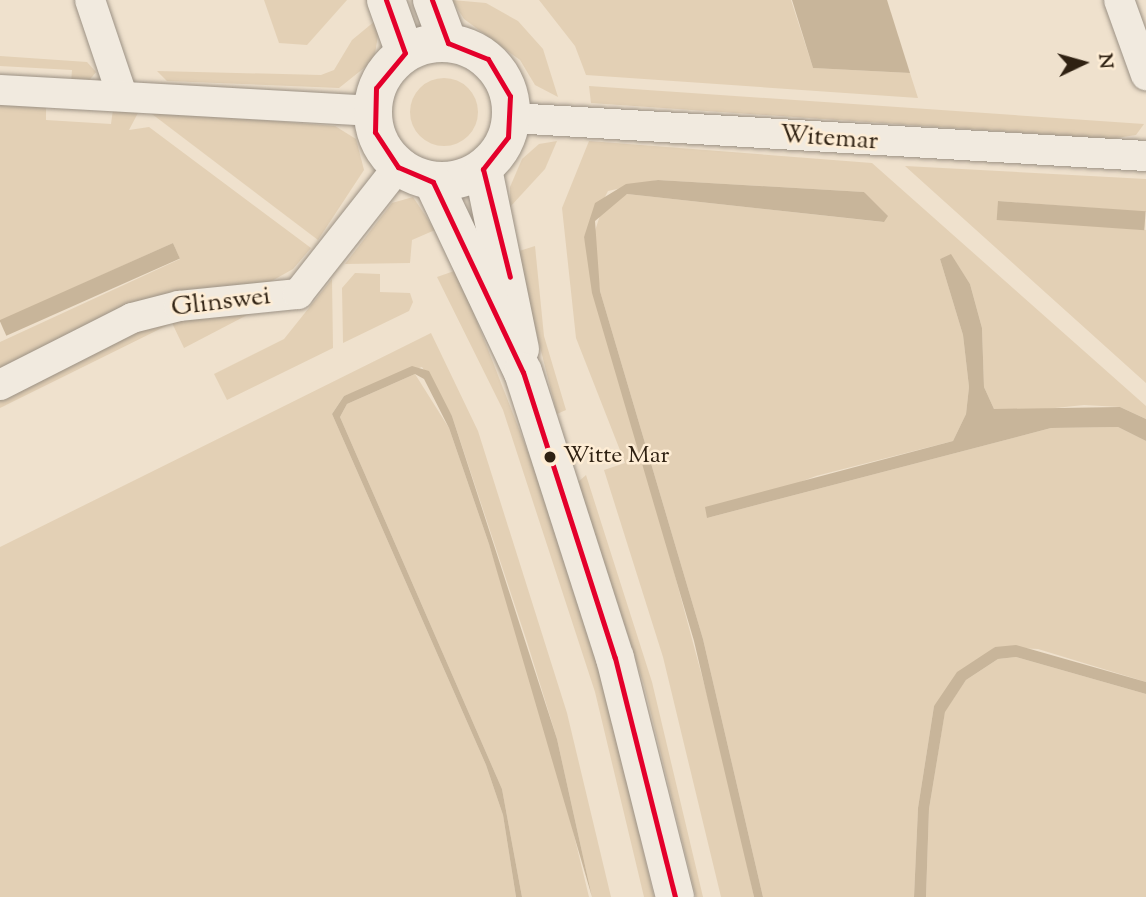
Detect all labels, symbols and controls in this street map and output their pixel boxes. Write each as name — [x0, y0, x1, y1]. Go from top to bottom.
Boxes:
north arrow — [1048, 28, 1118, 98]
text: N — [1090, 52, 1119, 70]
street label: Witemar — [779, 120, 879, 158]
street label: Glinswei — [170, 281, 272, 325]
place label: Witte Mar — [563, 443, 669, 471]
marker: Witte Mar — [543, 450, 557, 464]

